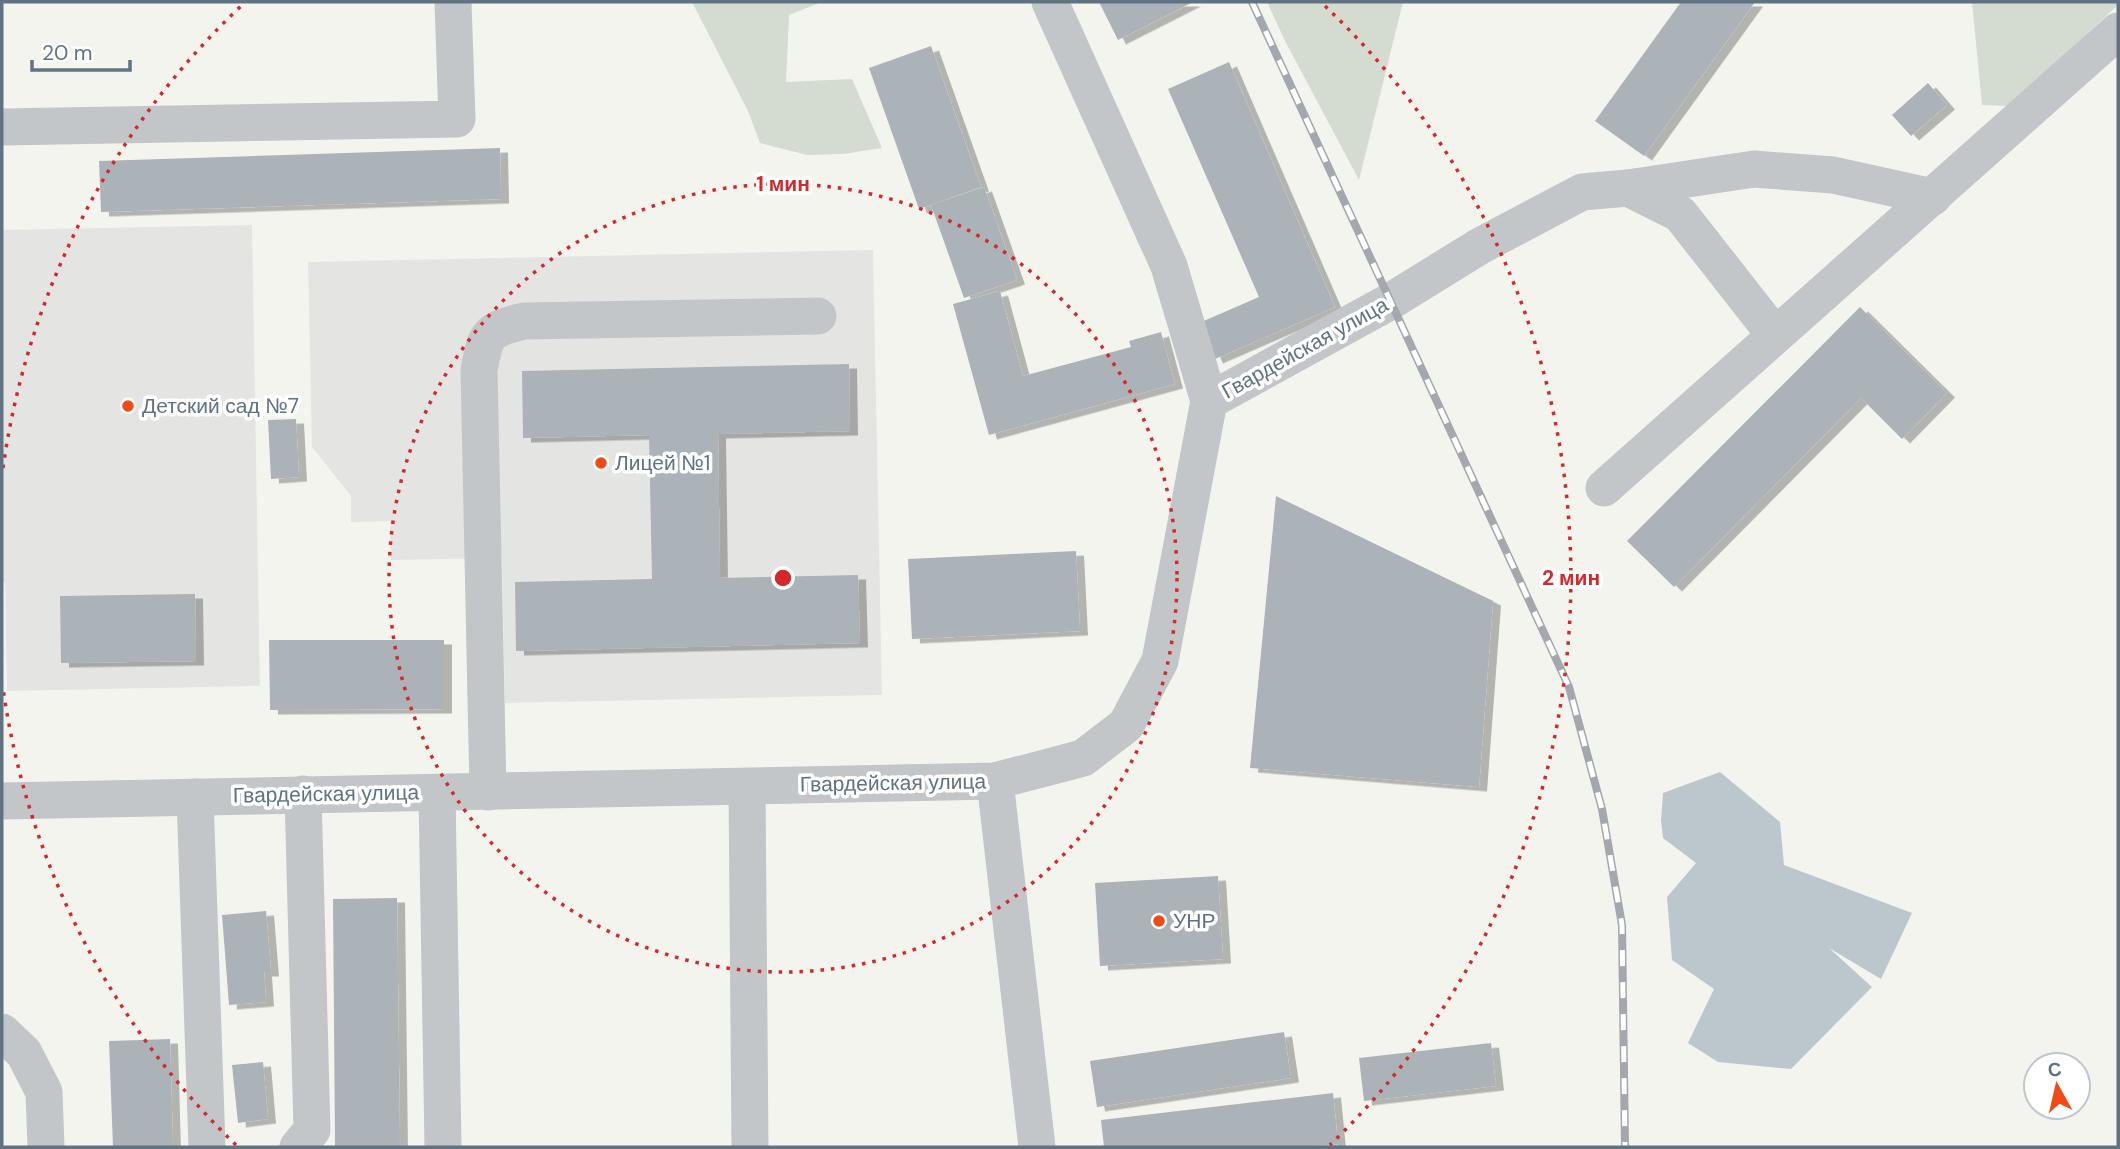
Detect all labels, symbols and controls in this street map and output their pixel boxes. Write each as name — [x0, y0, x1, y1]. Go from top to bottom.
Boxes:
scale bar — [32, 28, 130, 72]
text: 20 m — [42, 39, 93, 67]
text: 1 мин — [756, 170, 810, 198]
street label: Гвардейская улица — [1217, 290, 1393, 405]
place label: Детский сад №7 — [142, 392, 299, 420]
marker: Детский сад №7 — [120, 398, 136, 414]
place label: Лицей №1 — [615, 449, 710, 477]
marker: Лицей №1 — [593, 455, 609, 471]
text: 2 мин — [1542, 564, 1600, 592]
centre of rings — [771, 566, 795, 590]
street label: Гвардейская улица — [800, 767, 987, 799]
street label: Гвардейская улица — [233, 778, 420, 810]
place label: УНР — [1173, 907, 1216, 935]
marker: УНР — [1151, 913, 1167, 929]
north arrow — [2022, 1051, 2092, 1121]
text: С — [2046, 1056, 2064, 1083]

